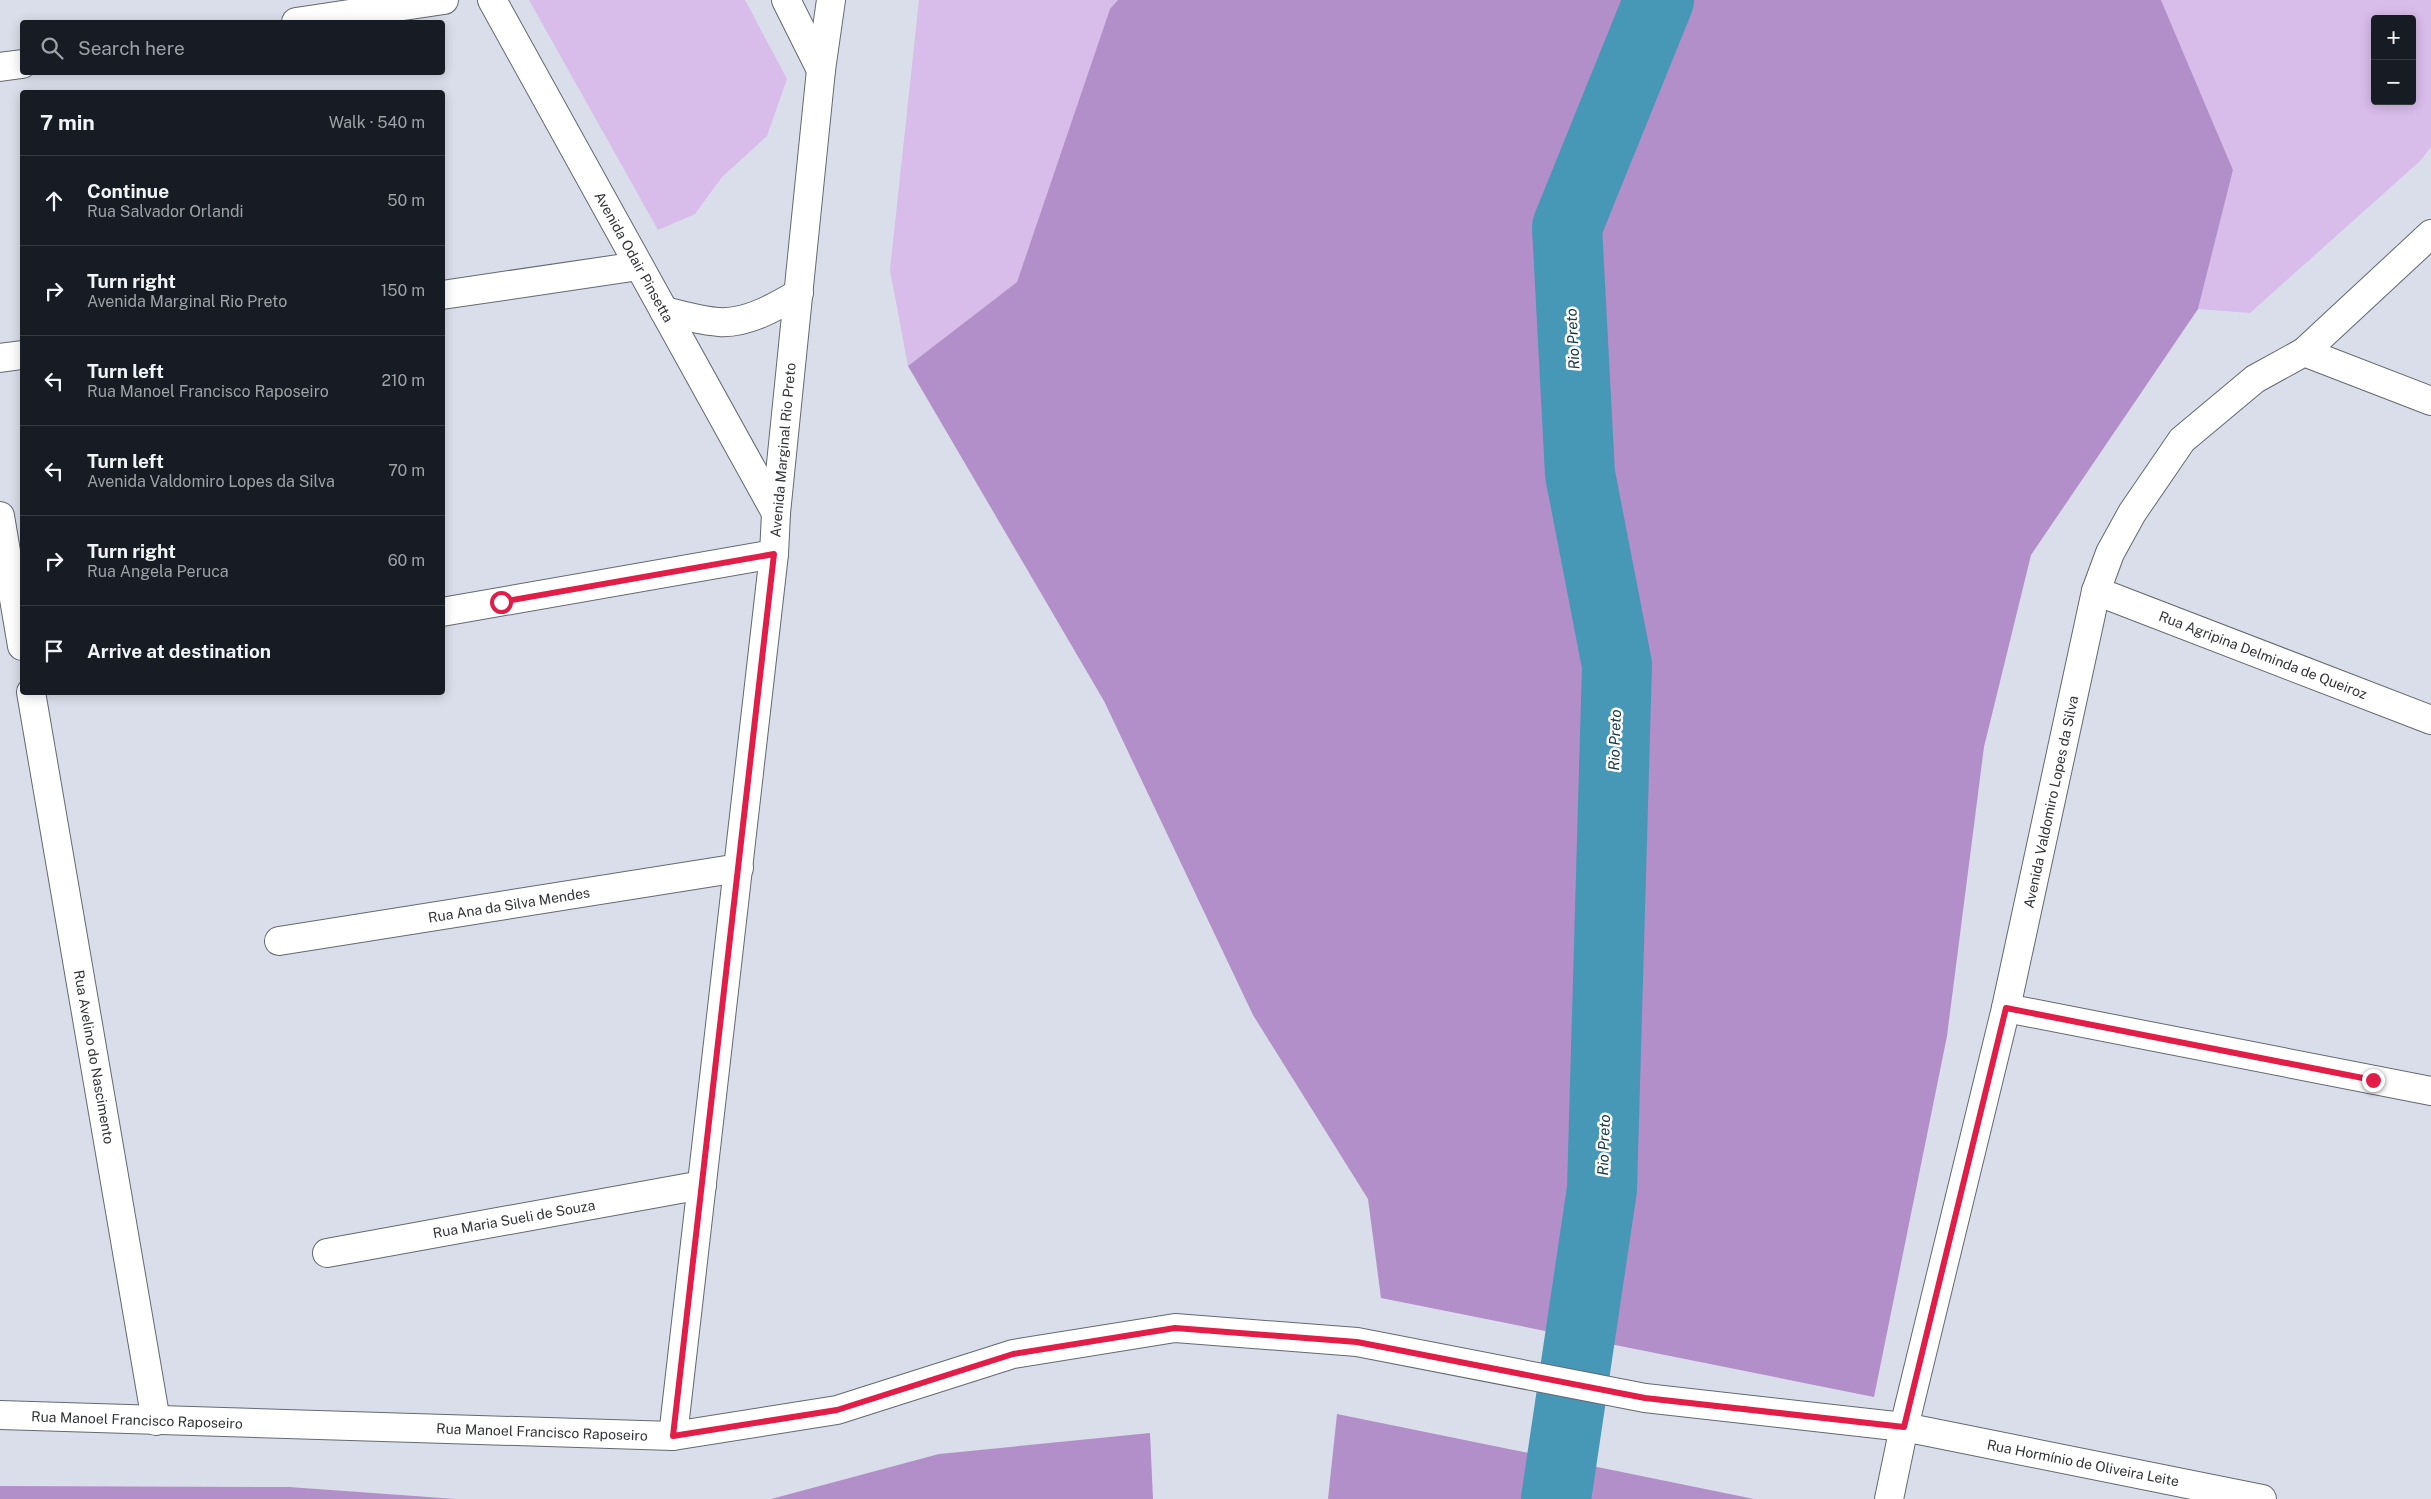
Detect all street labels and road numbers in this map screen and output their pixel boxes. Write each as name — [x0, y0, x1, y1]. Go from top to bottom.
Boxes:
street label: Avenida Odair Pinsetta — [591, 189, 677, 325]
street label: Avenida Marginal Rio Preto — [767, 362, 799, 538]
street label: Rua Agripina Delminda de Queiroz — [2157, 608, 2370, 702]
street label: Avenida Valdomiro Lopes da Silva — [2021, 694, 2081, 910]
street label: Rua Ana da Silva Mendes — [427, 884, 591, 926]
street label: Rua Avelino do Nascimento — [71, 969, 117, 1145]
street label: Rua Maria Sueli de Souza — [432, 1197, 596, 1241]
street label: Rua Manoel Francisco Raposeiro — [31, 1408, 243, 1432]
street label: Rua Manoel Francisco Raposeiro — [436, 1420, 648, 1444]
street label: Rua Hormínio de Oliveira Leite — [1986, 1437, 2180, 1490]

